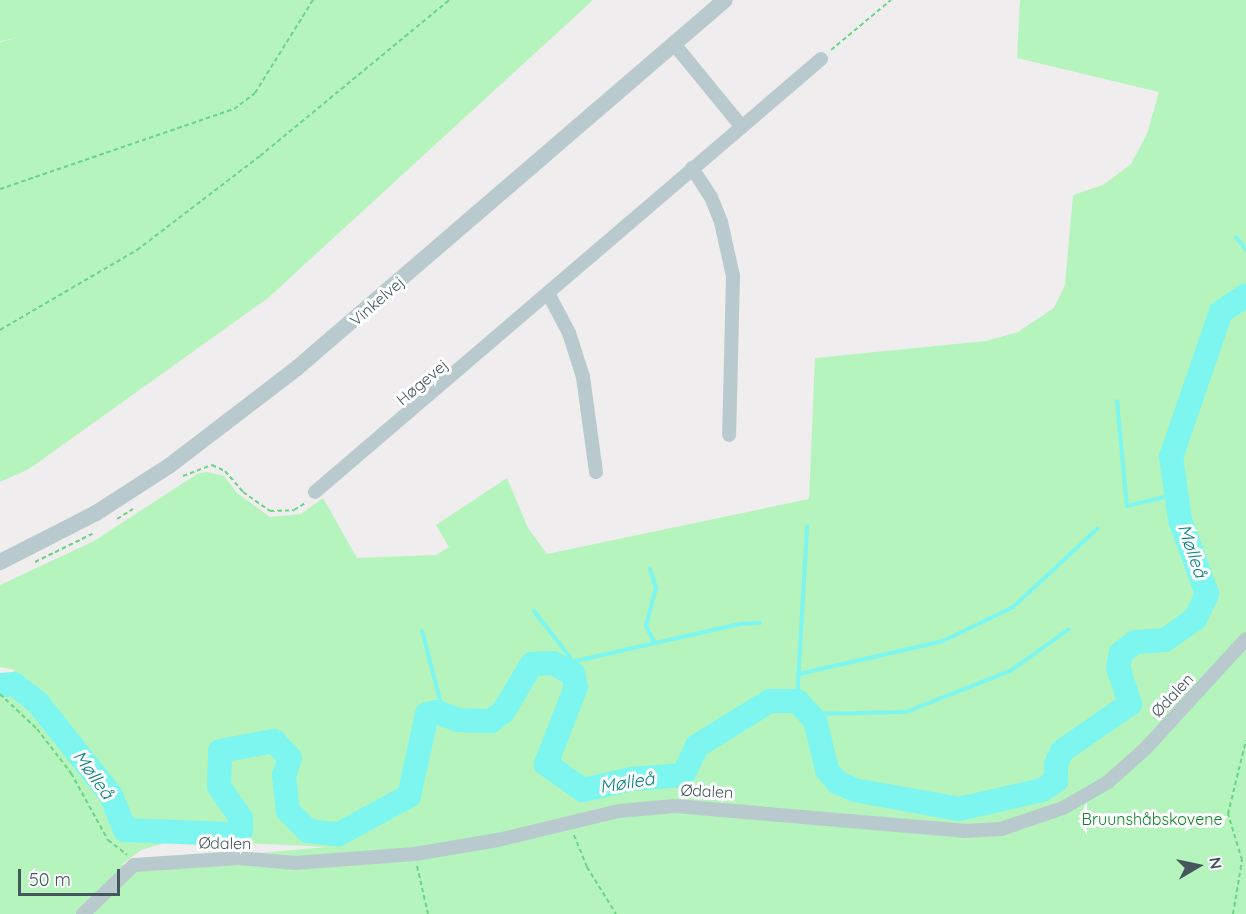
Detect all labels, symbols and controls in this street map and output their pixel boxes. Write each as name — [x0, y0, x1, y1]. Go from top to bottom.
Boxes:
street label: Vinkelvej — [346, 272, 408, 330]
street label: Høgevej — [392, 355, 452, 409]
water label: Mølleå — [1173, 521, 1211, 581]
street label: Ødalen — [1147, 669, 1197, 721]
water label: Mølleå — [68, 746, 118, 804]
water label: Mølleå — [598, 768, 656, 798]
street label: Ødalen — [680, 780, 734, 802]
park label: Bruunshåbskovene — [1081, 809, 1223, 829]
street label: Ødalen — [198, 833, 252, 853]
north arrow — [1168, 836, 1228, 896]
text: N — [1205, 856, 1227, 871]
scale bar — [21, 857, 123, 895]
text: 50 m — [29, 868, 71, 891]

